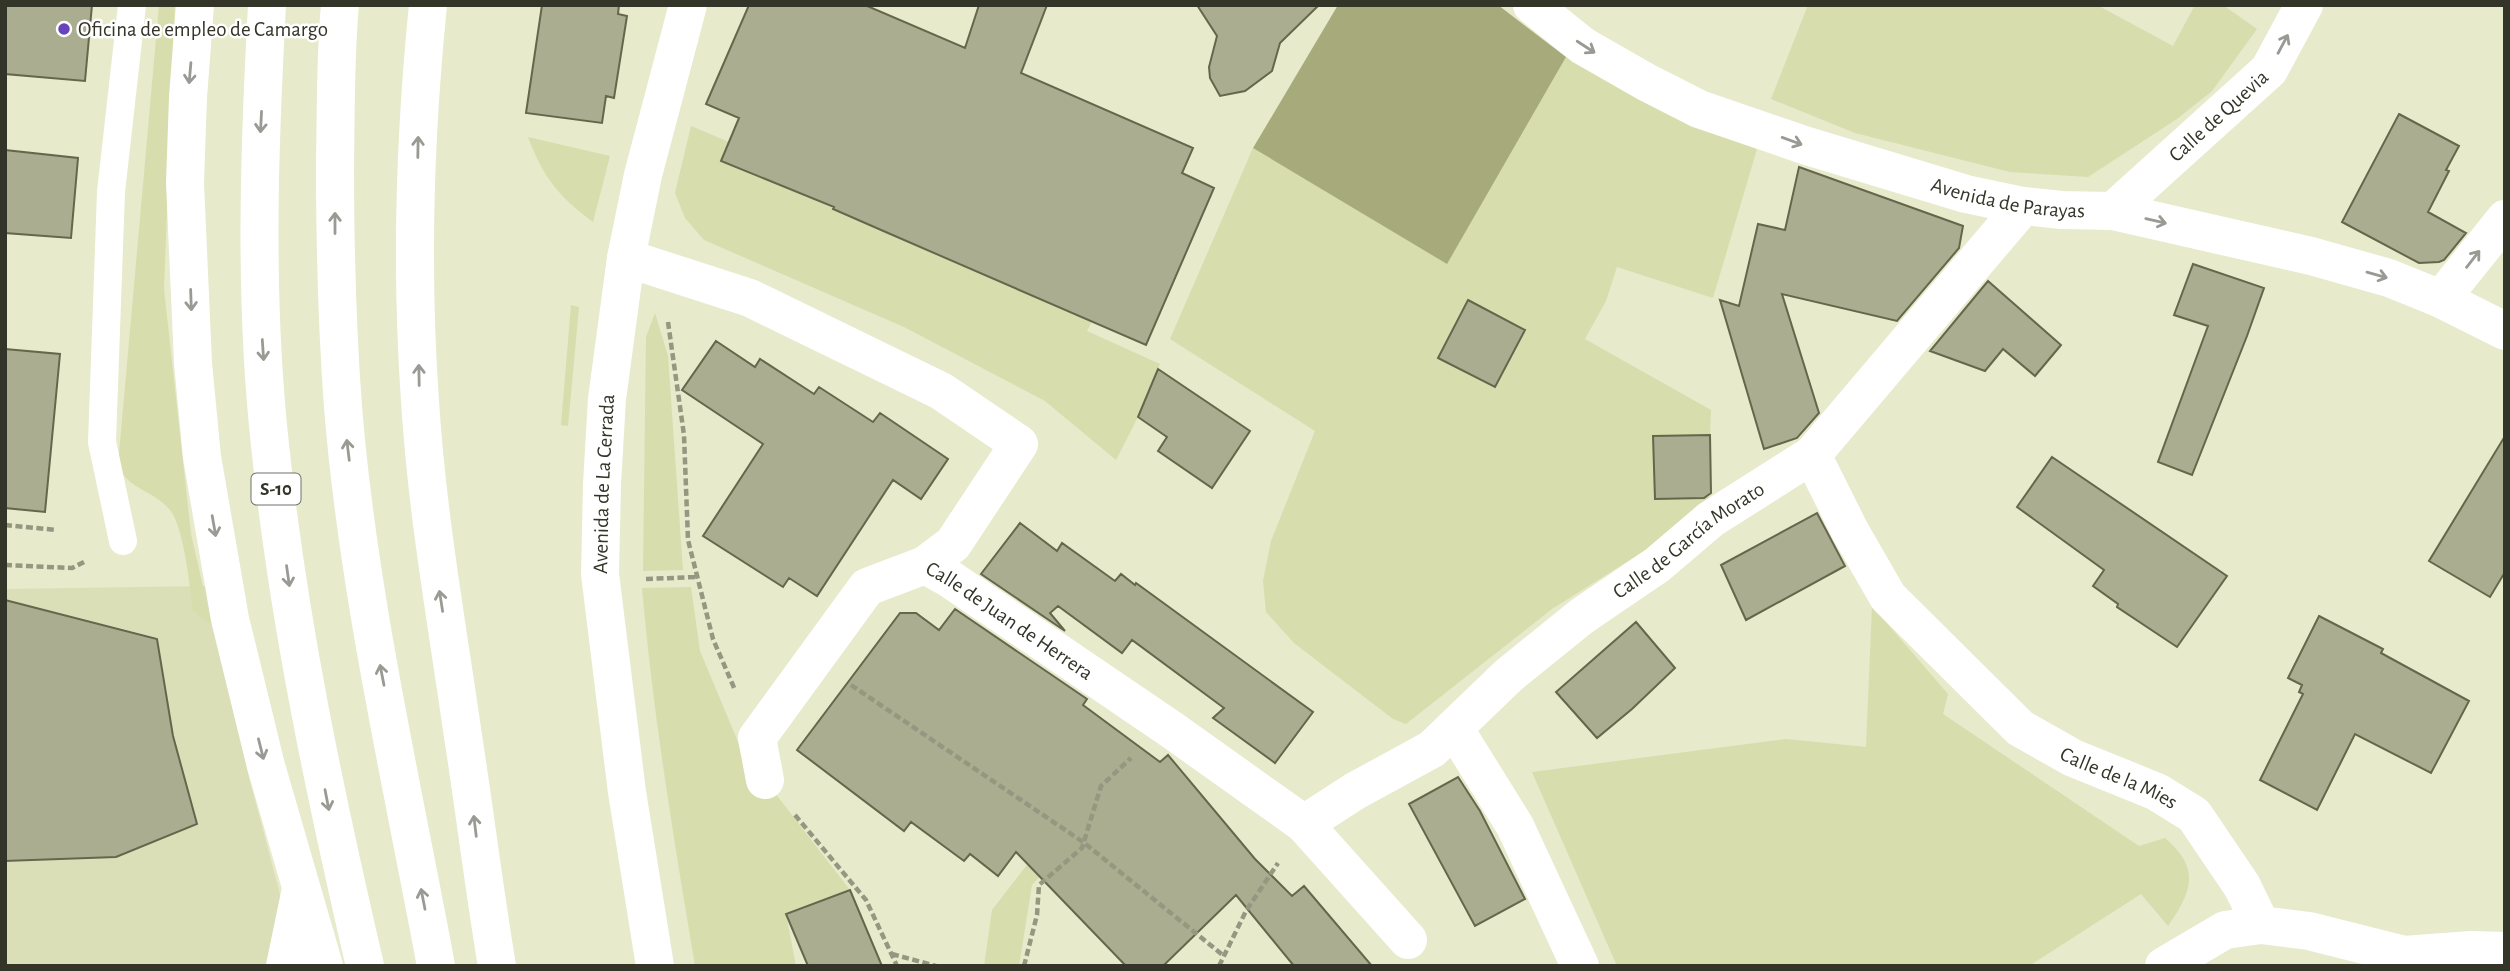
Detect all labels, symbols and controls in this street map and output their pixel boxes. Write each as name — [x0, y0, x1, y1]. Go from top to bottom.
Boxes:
place label: Oficina de empleo de Camargo — [78, 19, 328, 40]
marker: Oficina de empleo de Camargo — [56, 21, 72, 37]
one-way arrow — [2277, 34, 2290, 55]
one-way arrow — [1576, 40, 1595, 54]
one-way arrow — [183, 61, 196, 84]
street label: Calle de Quevia — [2165, 66, 2272, 166]
one-way arrow — [254, 111, 267, 134]
one-way arrow — [1781, 135, 1803, 148]
one-way arrow — [412, 136, 425, 159]
street label: Avenida de Parayas — [1929, 174, 2085, 221]
one-way arrow — [328, 212, 342, 235]
one-way arrow — [2144, 214, 2167, 228]
one-way arrow — [2465, 251, 2481, 269]
one-way arrow — [2366, 269, 2388, 282]
one-way arrow — [184, 289, 198, 312]
one-way arrow — [257, 338, 270, 360]
one-way arrow — [412, 363, 425, 386]
street label: Avenida de La Cerrada — [590, 393, 618, 574]
one-way arrow — [342, 439, 355, 462]
road number: S-10 — [252, 474, 300, 504]
street label: Calle de García Morato — [1609, 478, 1768, 602]
one-way arrow — [208, 515, 221, 537]
street label: Calle de Juan de Herrera — [923, 557, 1097, 684]
one-way arrow — [282, 564, 295, 587]
one-way arrow — [434, 590, 447, 613]
one-way arrow — [374, 664, 388, 687]
one-way arrow — [255, 737, 269, 760]
street label: Calle de la Mies — [2057, 743, 2181, 813]
one-way arrow — [321, 788, 334, 811]
one-way arrow — [468, 815, 481, 838]
one-way arrow — [416, 888, 430, 911]

